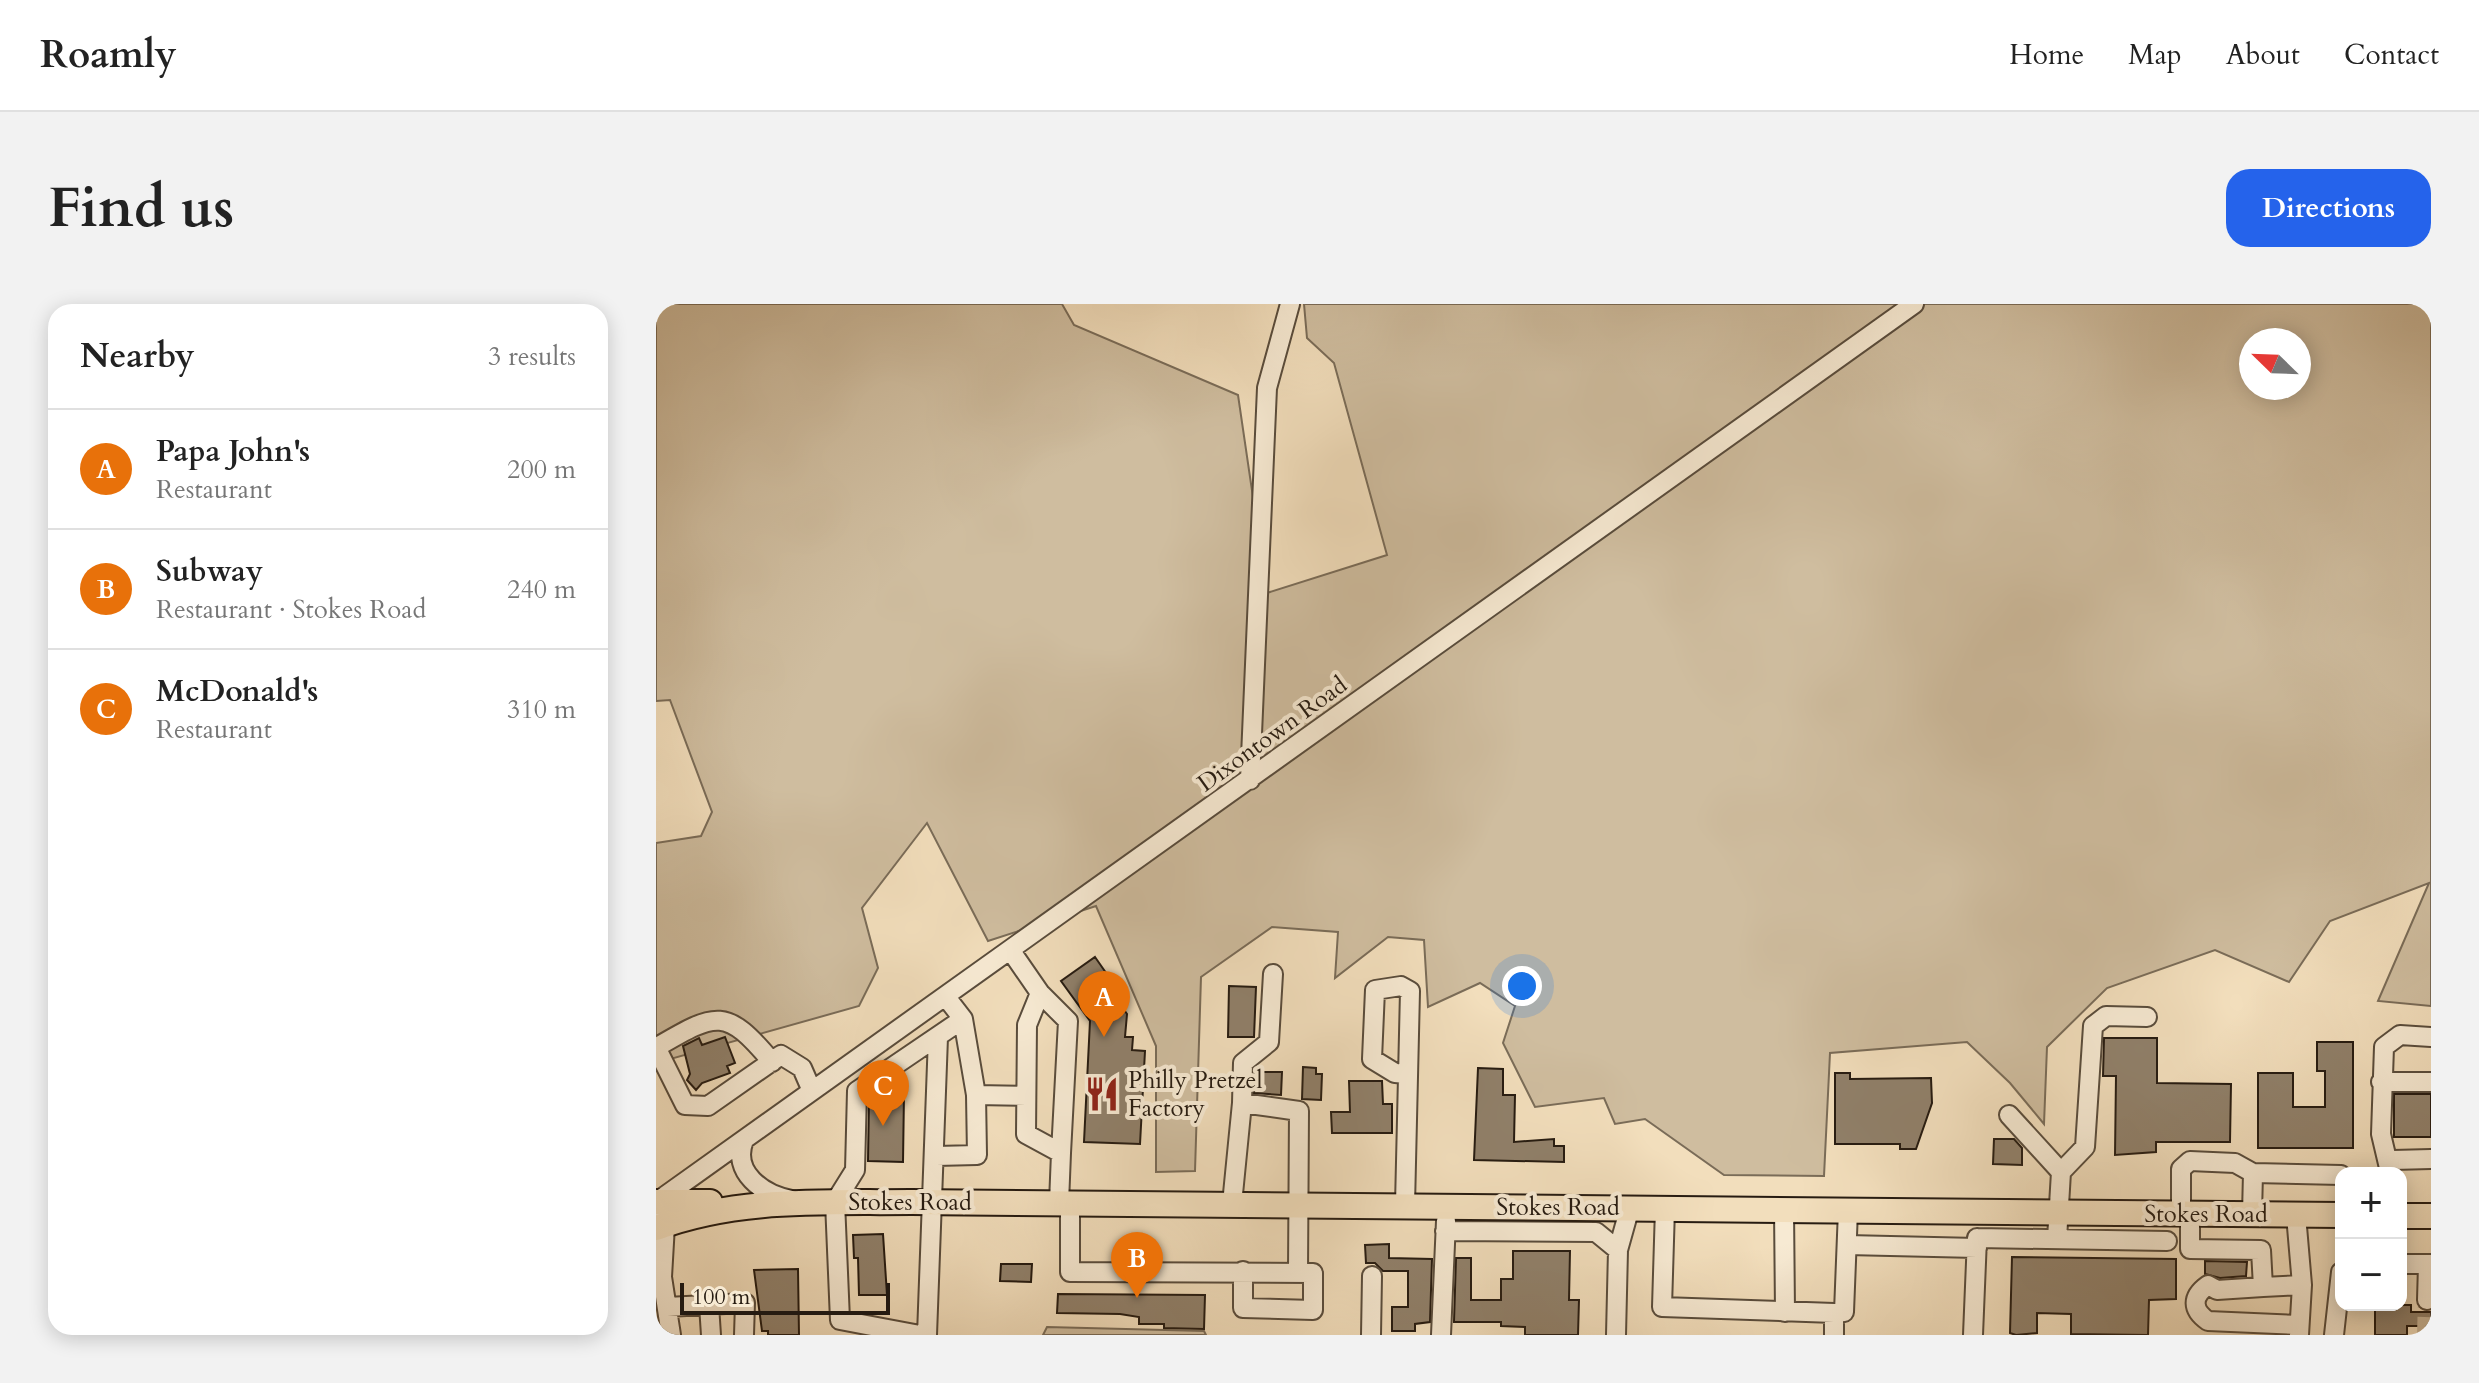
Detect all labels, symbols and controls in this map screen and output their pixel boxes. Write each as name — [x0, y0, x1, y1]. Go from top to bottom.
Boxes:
text: Roamly — [40, 29, 177, 81]
text: Home — [2009, 36, 2084, 74]
text: Map — [2128, 36, 2182, 74]
text: About — [2226, 36, 2300, 74]
text: Contact — [2344, 36, 2439, 74]
button: Directions — [2226, 169, 2431, 247]
text: Find us — [48, 171, 234, 246]
north arrow — [2239, 328, 2311, 400]
text: Nearby — [80, 333, 195, 379]
text: 3 results — [488, 339, 576, 374]
text: Papa John's — [156, 431, 310, 472]
text: A — [96, 452, 116, 487]
text: 200 m — [507, 452, 576, 487]
text: Restaurant — [156, 472, 272, 507]
text: Subway — [156, 551, 263, 592]
text: B — [97, 572, 115, 607]
text: 240 m — [507, 572, 576, 607]
text: Restaurant · Stokes Road — [156, 592, 426, 627]
street label: Dixontown Road — [1191, 669, 1354, 800]
text: McDonald's — [156, 671, 318, 712]
text: C — [96, 692, 116, 727]
text: 310 m — [507, 692, 576, 727]
text: Restaurant — [156, 712, 272, 747]
your location — [1502, 966, 1542, 1006]
pin: A — [1078, 971, 1130, 1037]
pin: C — [857, 1060, 909, 1126]
place label: Philly Pretzel Factory — [1128, 1064, 1263, 1125]
restaurant icon: Philly Pretzel Factory — [1083, 1075, 1121, 1113]
map controls — [2335, 1167, 2407, 1311]
button: + — [2335, 1167, 2407, 1239]
street label: Stokes Road — [848, 1186, 972, 1219]
street label: Stokes Road — [1496, 1191, 1620, 1224]
street label: Stokes Road — [2144, 1198, 2268, 1231]
pin: B — [1111, 1232, 1163, 1298]
button: − — [2335, 1239, 2407, 1311]
scale bar — [680, 1279, 890, 1315]
text: 100 m — [692, 1282, 750, 1312]

